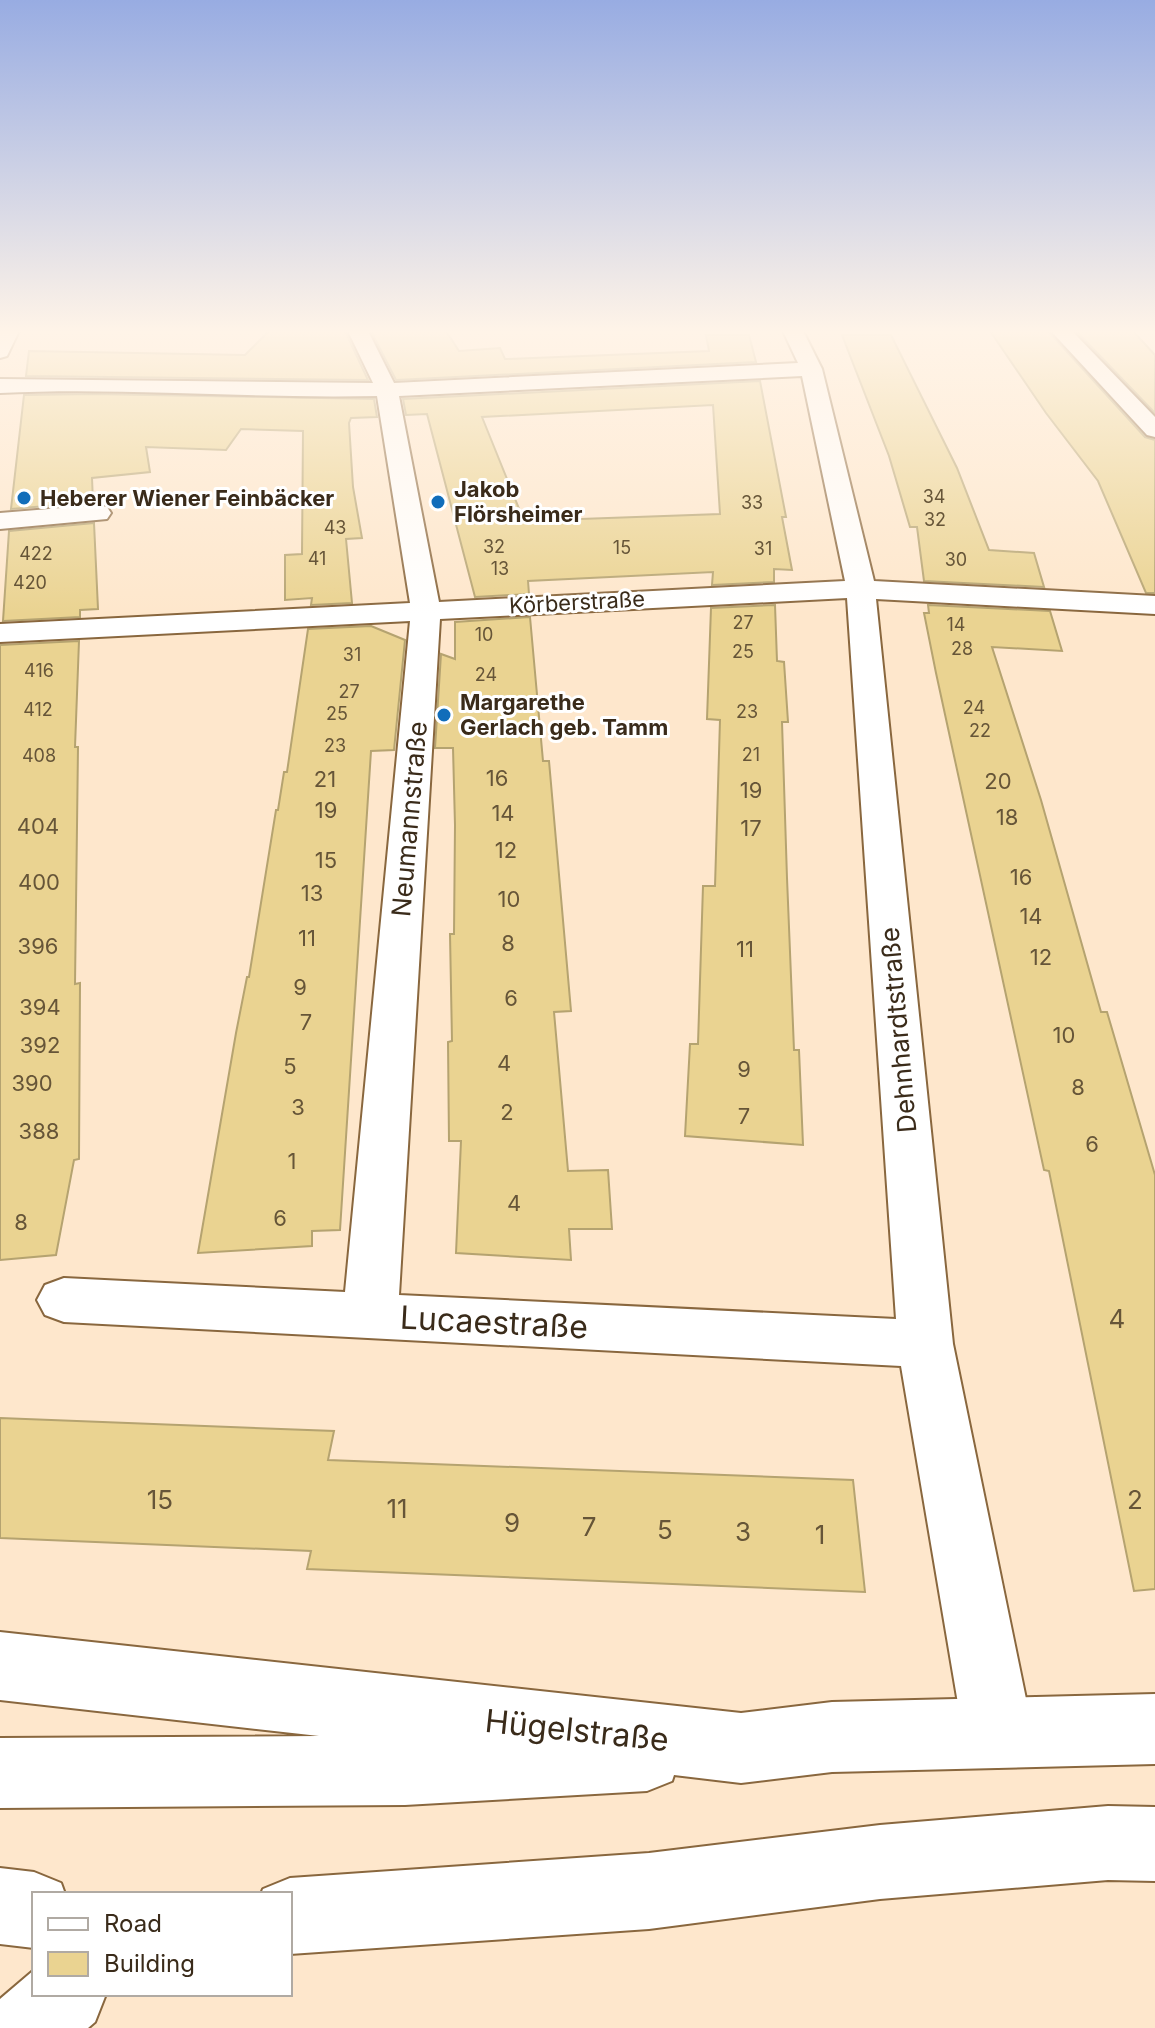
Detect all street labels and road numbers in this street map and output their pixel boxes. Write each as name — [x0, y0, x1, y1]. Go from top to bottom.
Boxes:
street label: Körberstraße — [508, 585, 646, 619]
street label: Neumannstraße — [385, 720, 433, 918]
street label: Dehnhardtstraße — [874, 926, 922, 1134]
street label: Lucaestraße — [399, 1298, 589, 1346]
street label: Hügelstraße — [483, 1701, 671, 1759]

